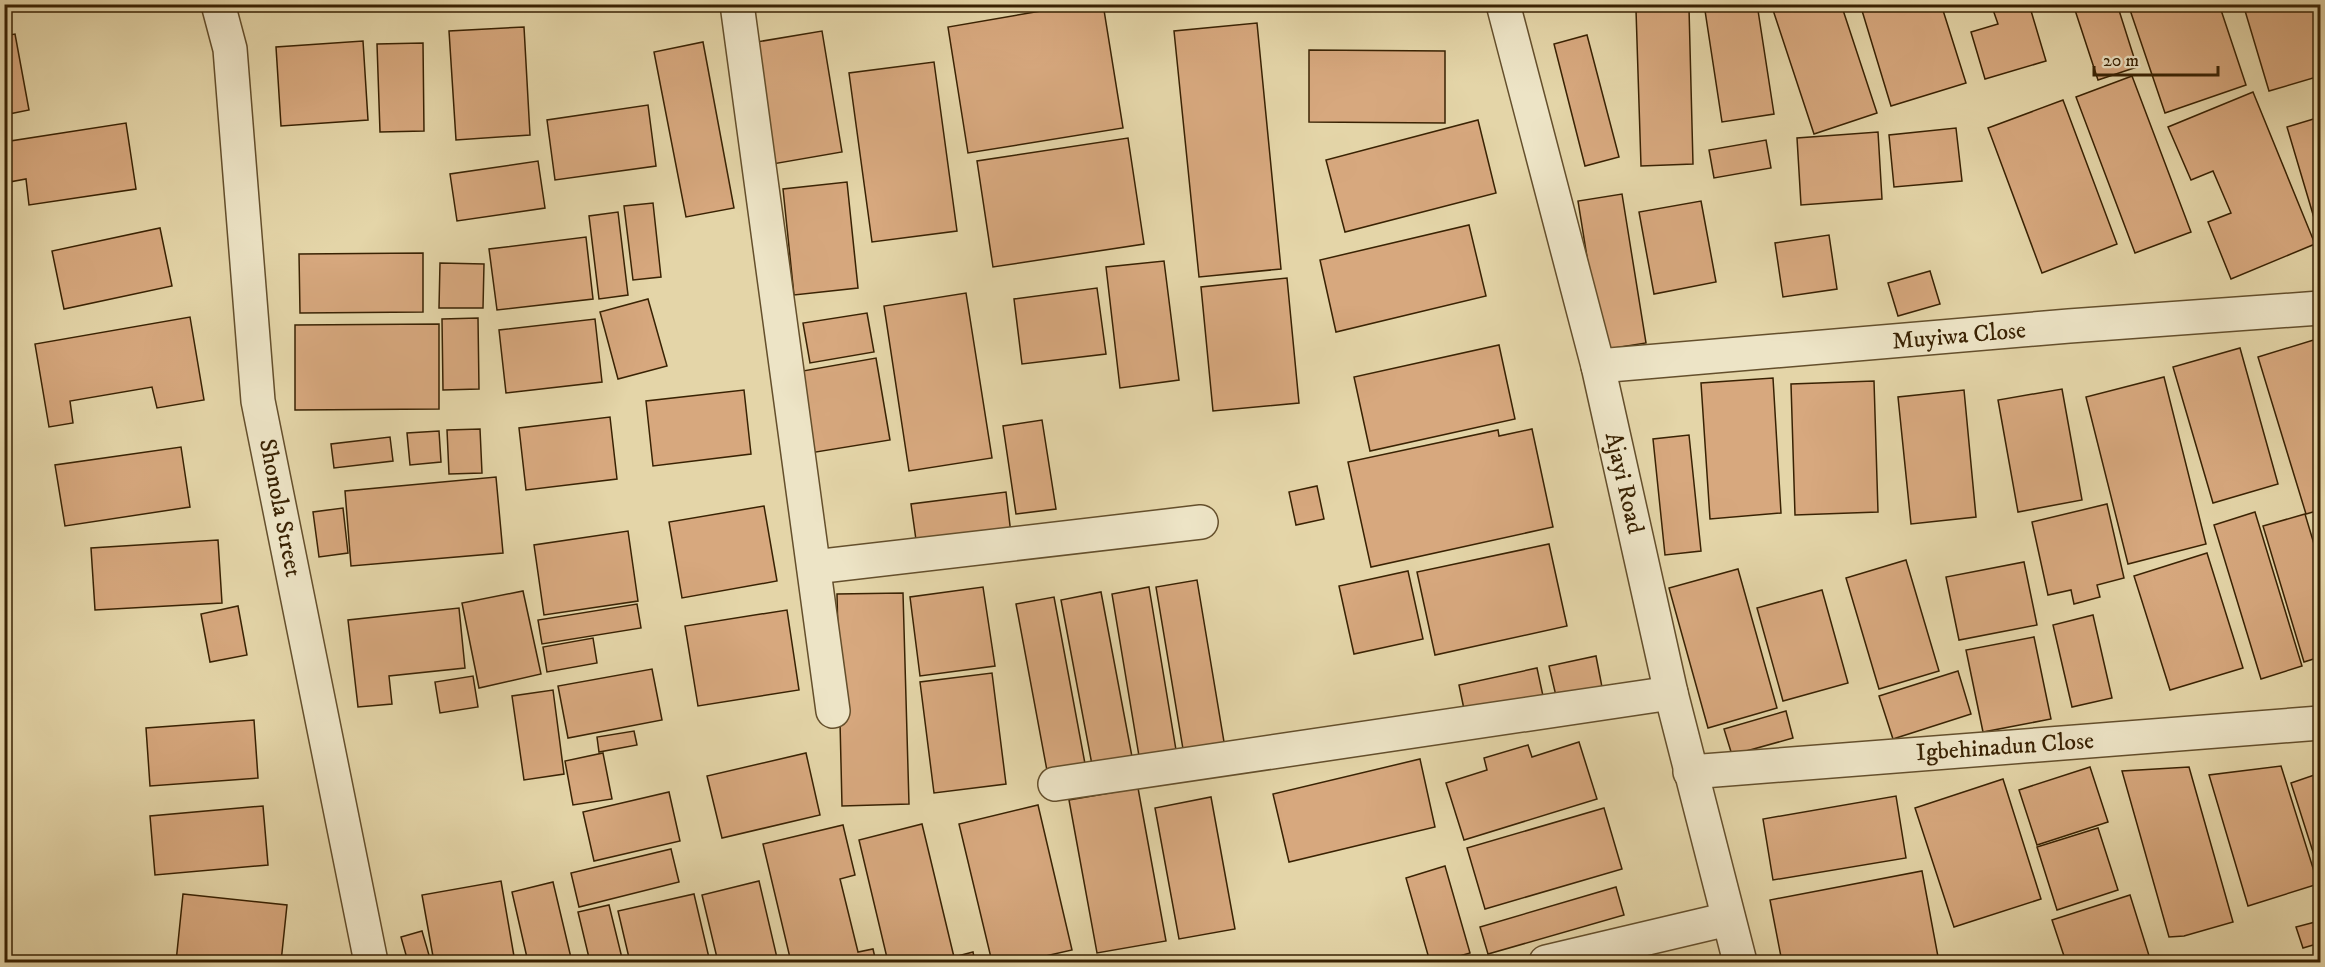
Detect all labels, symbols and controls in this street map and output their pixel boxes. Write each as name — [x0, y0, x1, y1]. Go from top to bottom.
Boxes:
scale bar — [2094, 39, 2218, 77]
text: 20 m — [2103, 50, 2139, 72]
street label: Muyiwa Close — [1891, 315, 2027, 357]
street label: Ajayi Road — [1598, 429, 1650, 537]
street label: Shonola Street — [252, 436, 308, 580]
street label: Igbehinadun Close — [1915, 726, 2095, 768]

